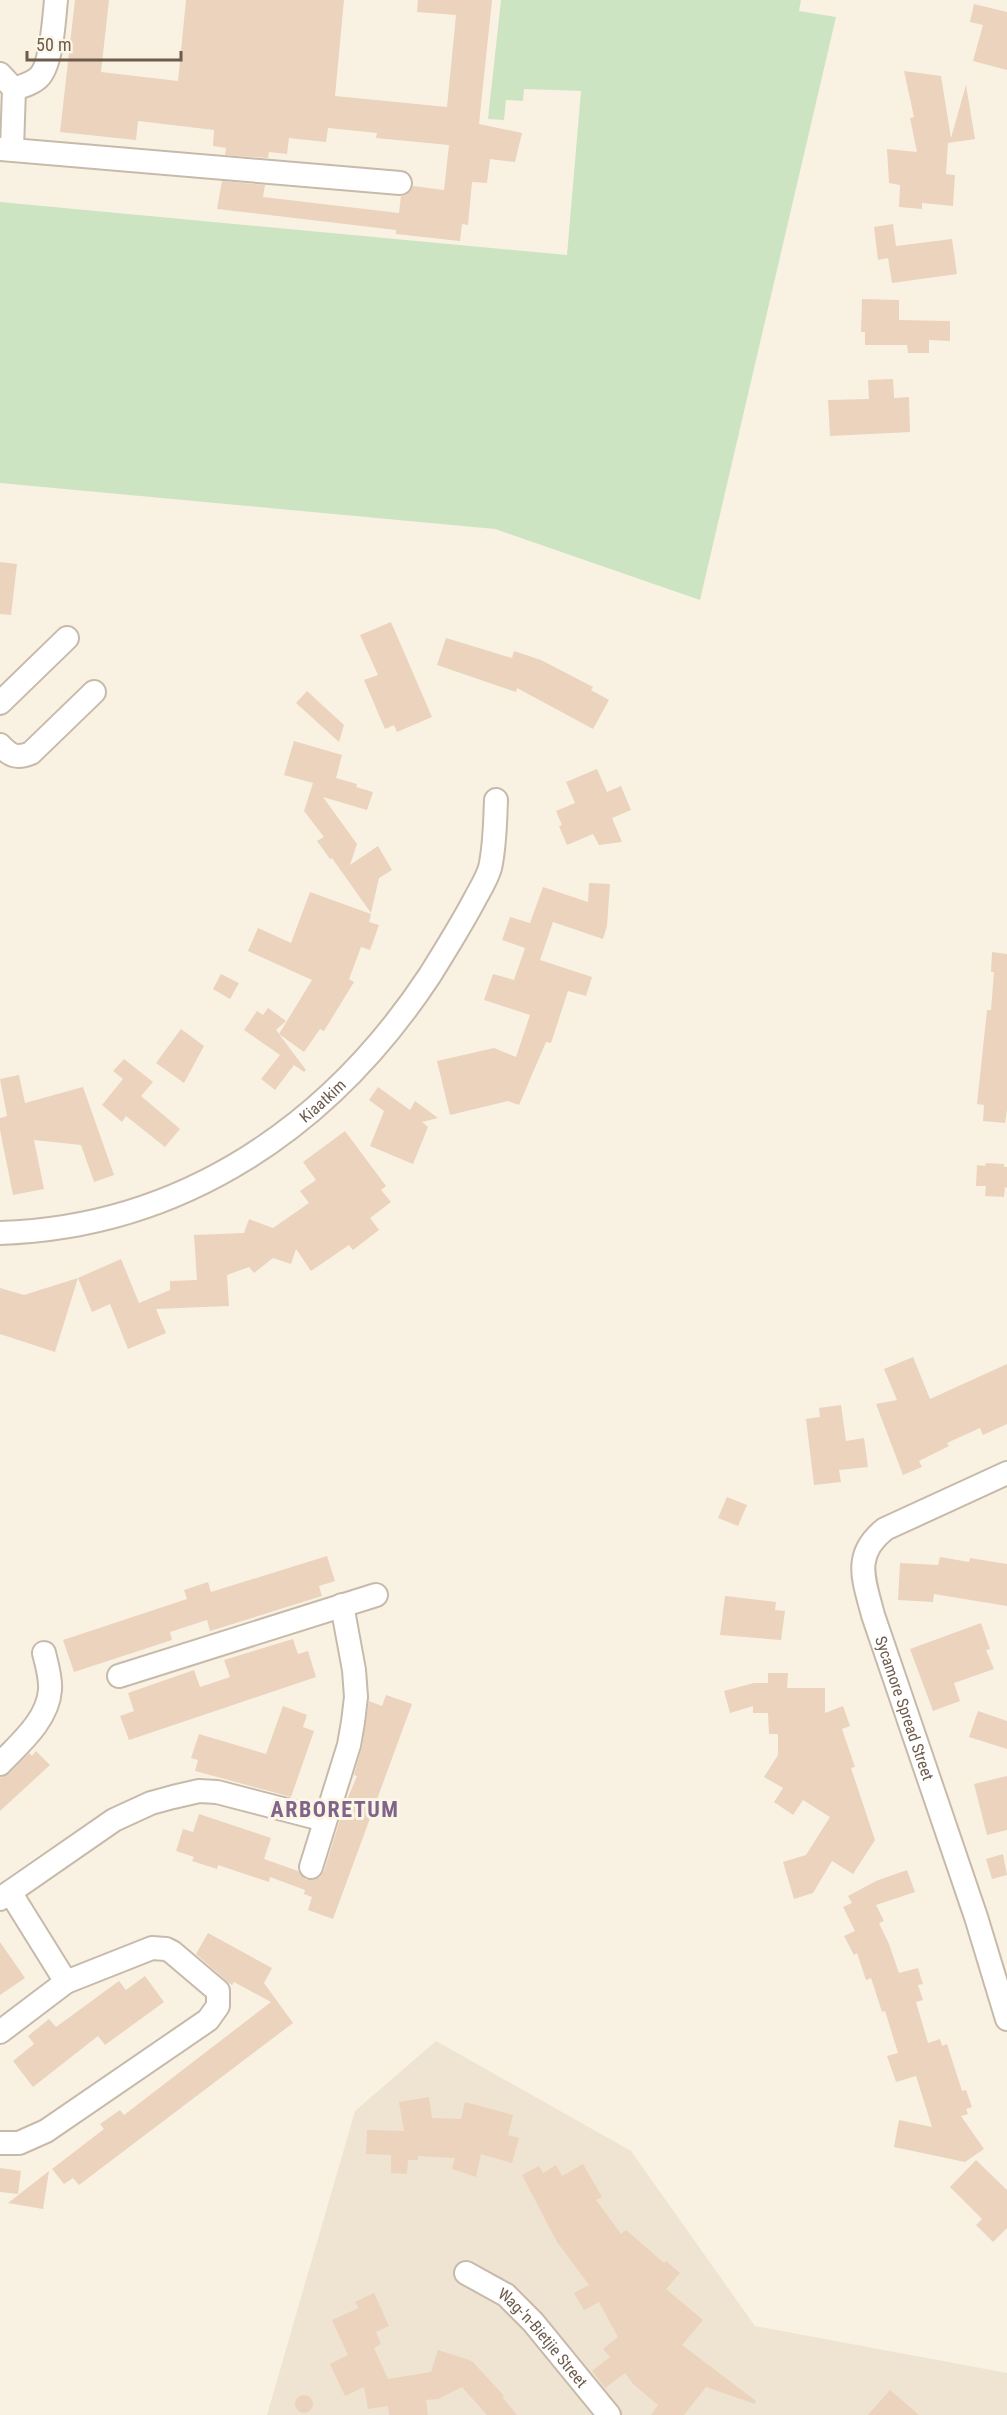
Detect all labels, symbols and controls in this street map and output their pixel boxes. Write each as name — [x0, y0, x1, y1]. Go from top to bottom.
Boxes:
scale bar — [27, 24, 182, 62]
text: 50 m — [36, 34, 71, 55]
street label: Kiaatkim — [296, 1075, 350, 1127]
street label: Sycamore Spread Street — [871, 1634, 938, 1783]
district label: ARBORETUM — [271, 1797, 399, 1822]
street label: Wag-'n-Bietjie Street — [495, 2284, 592, 2392]

